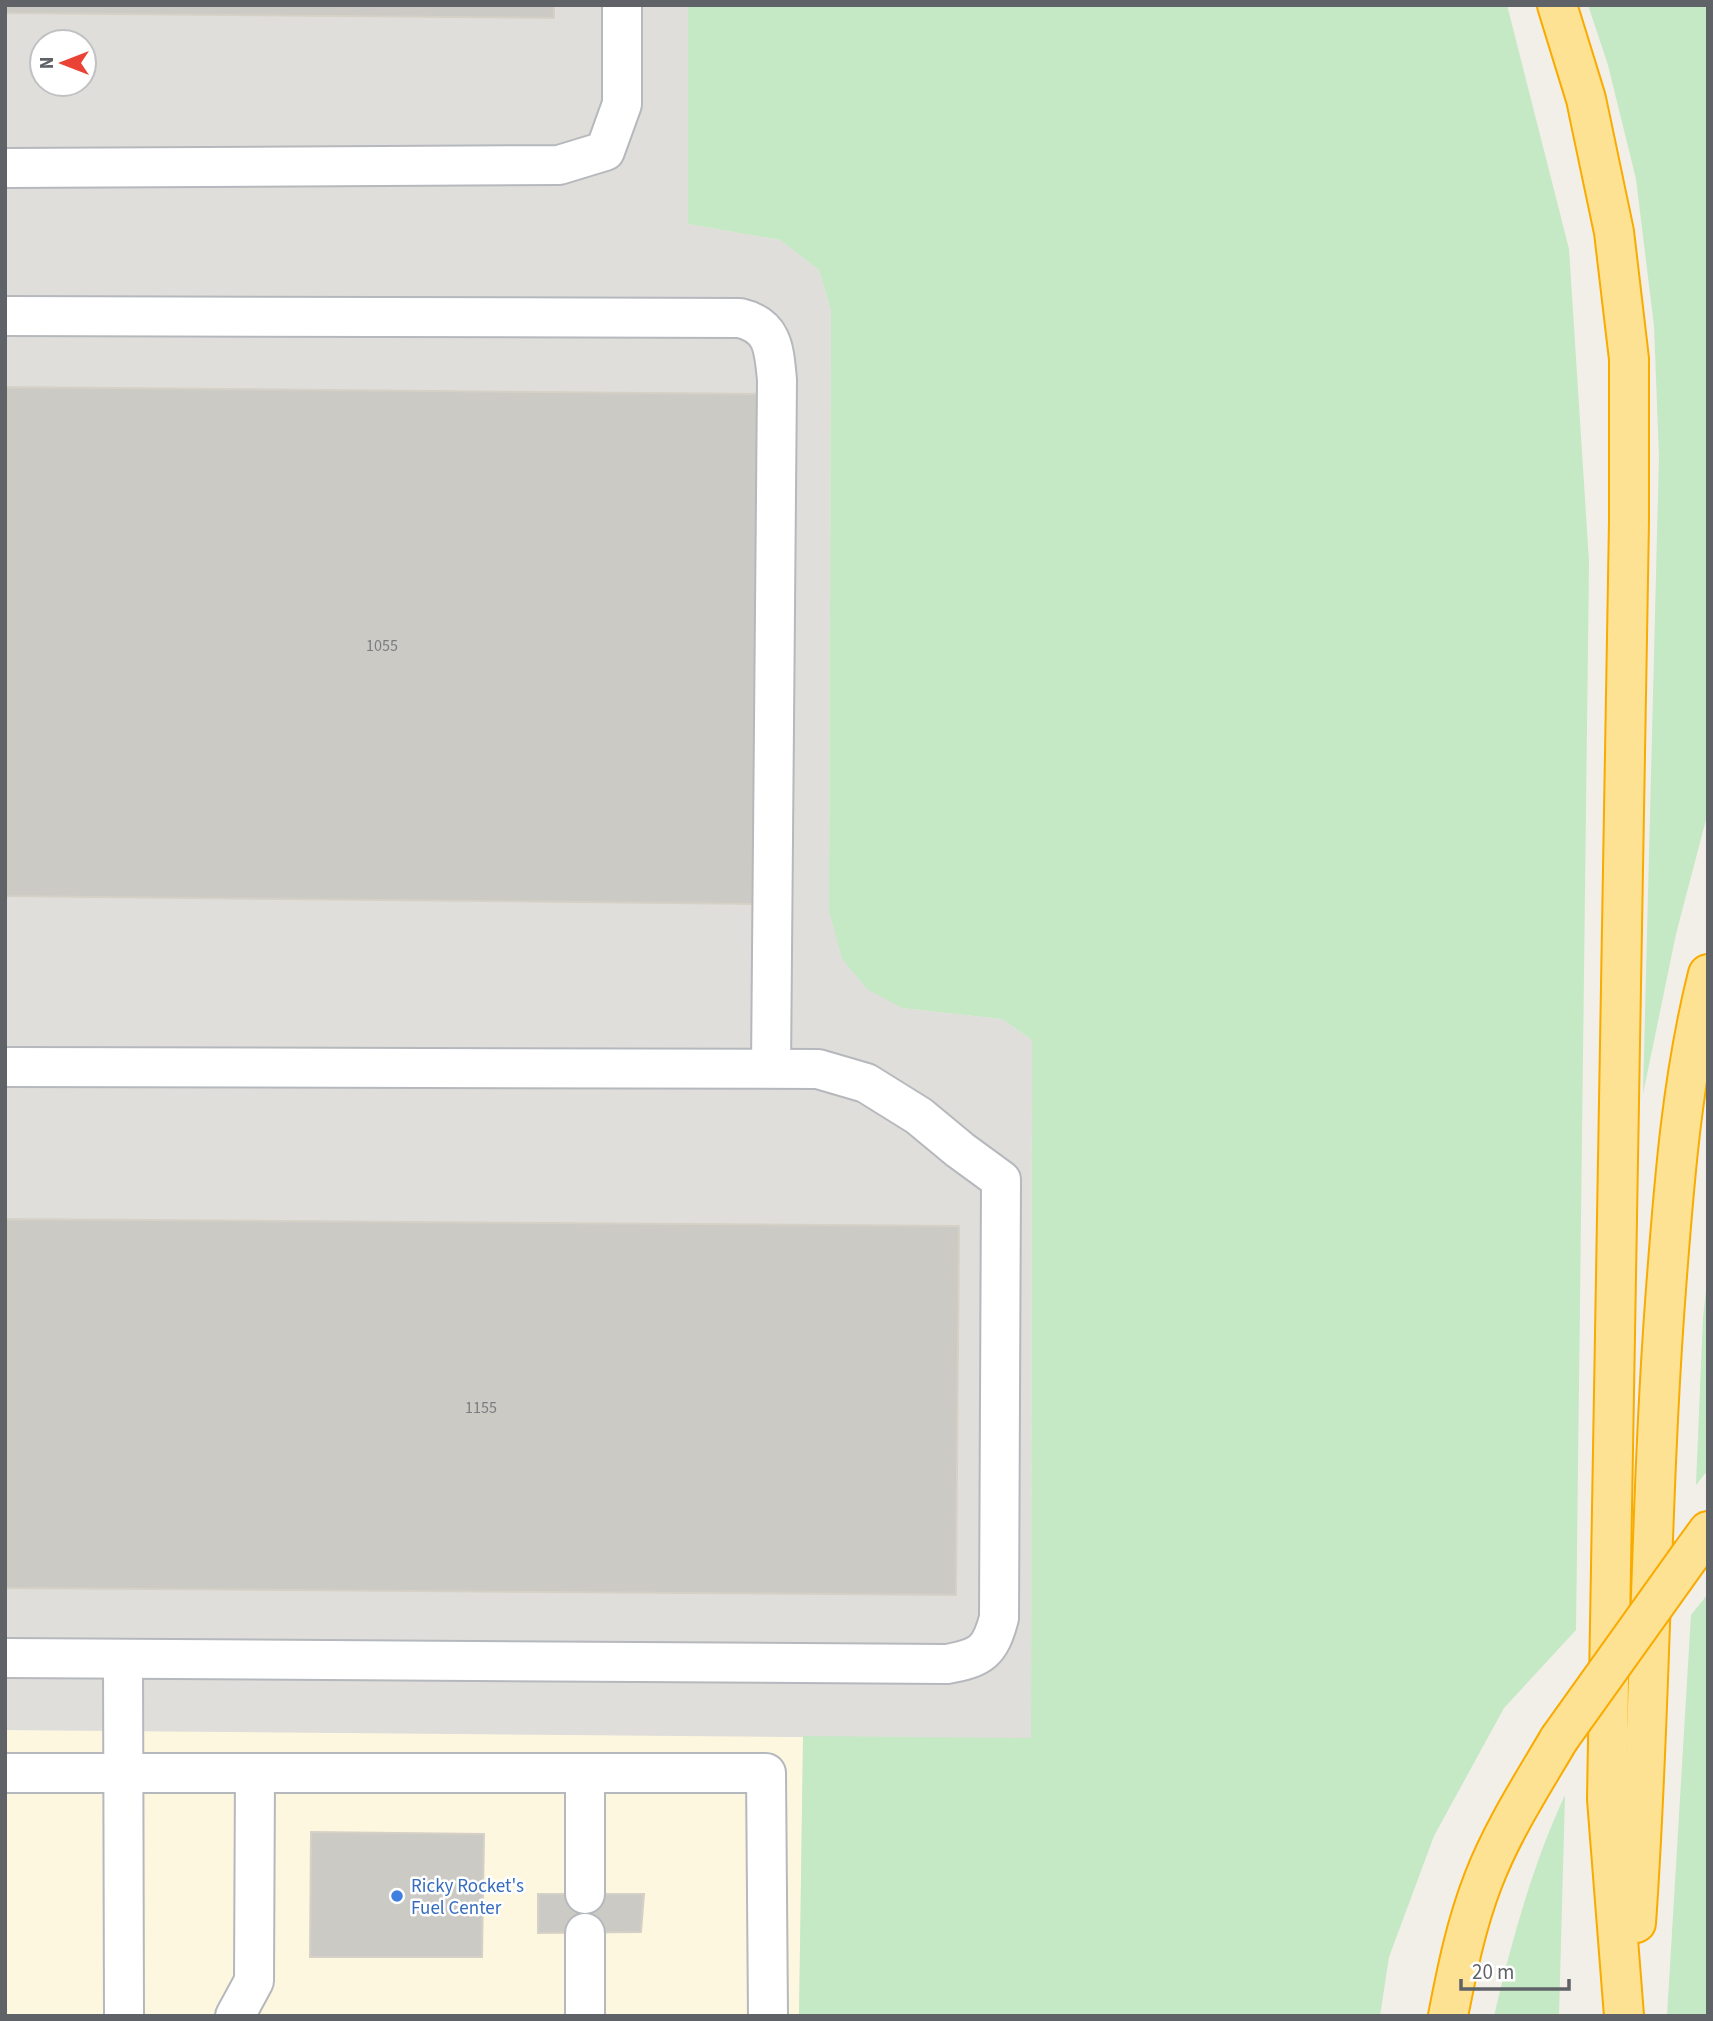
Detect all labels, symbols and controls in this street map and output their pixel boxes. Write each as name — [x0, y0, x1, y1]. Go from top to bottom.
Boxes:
north arrow — [28, 28, 98, 98]
text: N — [34, 57, 61, 69]
house number: 1055 — [366, 635, 398, 657]
house number: 1155 — [465, 1397, 497, 1419]
place label: Ricky Rocket's Fuel Center — [411, 1873, 524, 1922]
marker: Ricky Rocket's Fuel Center — [389, 1888, 405, 1904]
scale bar — [1461, 1948, 1570, 1992]
text: 20 m — [1472, 1957, 1514, 1987]

